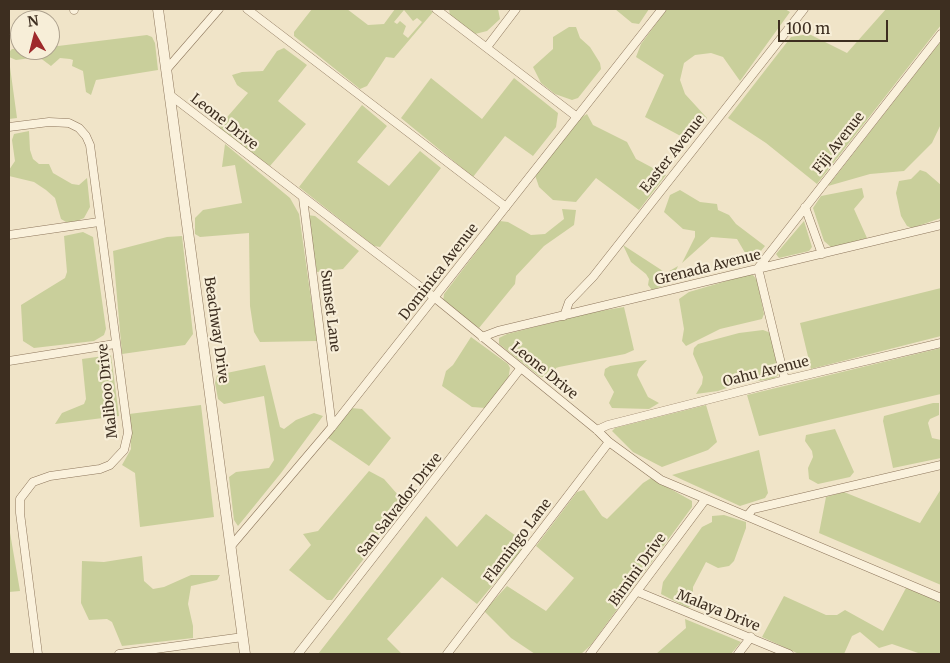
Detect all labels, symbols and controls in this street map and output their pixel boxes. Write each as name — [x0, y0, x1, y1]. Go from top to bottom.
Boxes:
north arrow — [10, 10, 60, 60]
scale bar — [780, 10, 890, 42]
text: N — [26, 11, 40, 31]
text: 100 m — [786, 19, 830, 38]
street label: Leone Drive — [187, 91, 261, 153]
street label: Fiji Avenue — [810, 109, 868, 177]
street label: Easter Avenue — [637, 111, 709, 197]
street label: Dominica Avenue — [396, 220, 482, 324]
street label: Grenada Avenue — [653, 247, 763, 289]
street label: Sunset Lane — [317, 269, 343, 353]
street label: Beachway Drive — [200, 276, 232, 384]
street label: Leone Drive — [507, 339, 581, 403]
street label: Maliboo Drive — [95, 343, 121, 439]
street label: Oahu Avenue — [721, 353, 811, 391]
street label: San Salvador Drive — [354, 450, 446, 560]
street label: Flamingo Lane — [481, 496, 555, 586]
street label: Bimini Drive — [606, 530, 670, 610]
street label: Malaya Drive — [674, 587, 762, 635]

